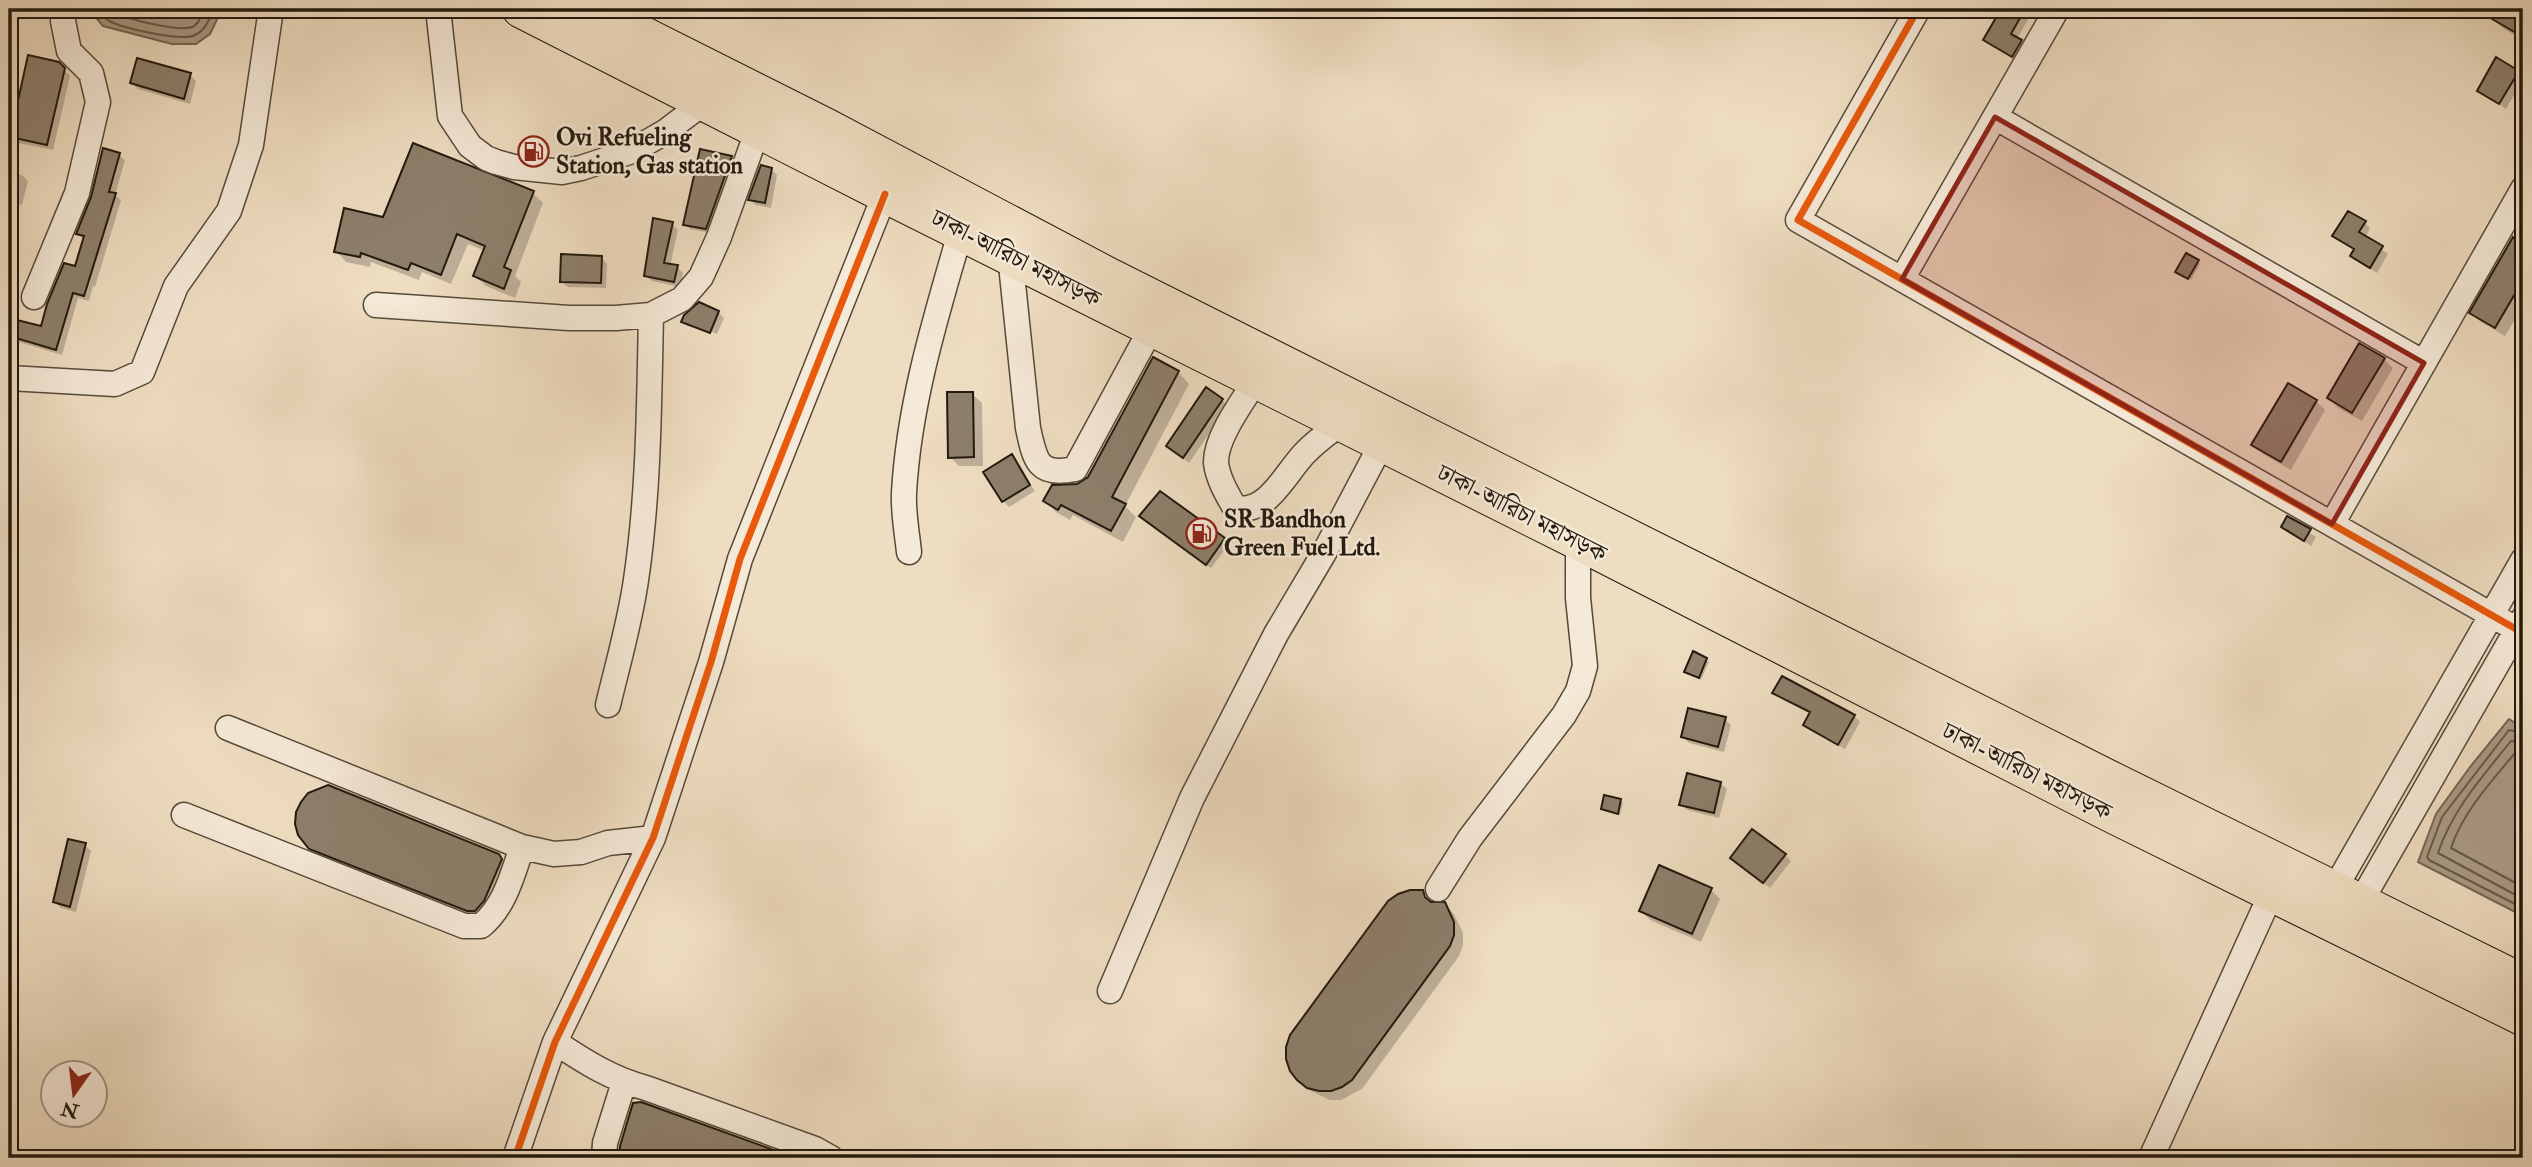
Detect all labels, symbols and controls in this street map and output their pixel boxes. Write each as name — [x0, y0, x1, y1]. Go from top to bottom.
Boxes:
place label: Ovi Refueling Station, Gas station — [556, 122, 743, 181]
fuel station icon: Ovi Refueling Station, Gas station — [516, 134, 550, 168]
street label: ঢাকা-আরিচা মহাসড়ক — [925, 202, 1107, 315]
street label: ঢাকা-আরিচা মহাসড়ক — [1431, 457, 1613, 570]
place label: SR Bandhon Green Fuel Ltd. — [1224, 504, 1381, 563]
fuel station icon: SR Bandhon Green Fuel Ltd. — [1184, 516, 1218, 550]
street label: ঢাকা-আরিচা মহাসড়ক — [1936, 715, 2118, 828]
north arrow — [38, 1058, 108, 1128]
text: N — [58, 1096, 82, 1123]

